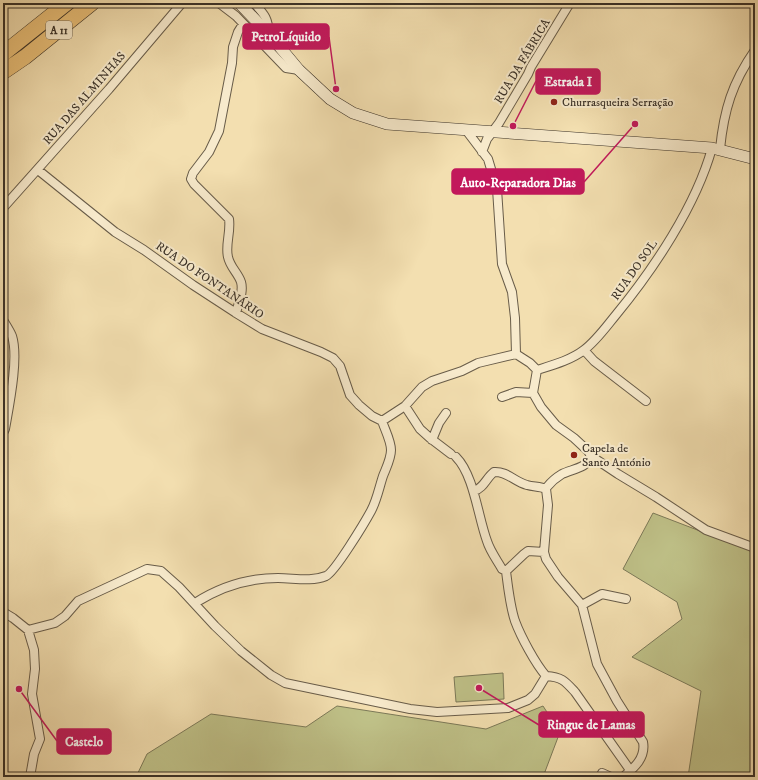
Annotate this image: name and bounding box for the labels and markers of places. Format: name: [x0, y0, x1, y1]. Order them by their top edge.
callout: PetroLíquido: [243, 24, 329, 49]
callout: Estrada I: [536, 69, 600, 94]
place label: Churrasqueira Serração: [562, 95, 674, 110]
marker: Churrasqueira Serração: [549, 97, 559, 107]
callout: Auto-Reparadora Dias: [452, 169, 584, 194]
place label: Capela de Santo António: [582, 441, 651, 470]
marker: Capela de Santo António: [569, 450, 579, 460]
callout: Ringue de Lamas: [539, 712, 644, 737]
callout: Castelo: [57, 729, 111, 754]

